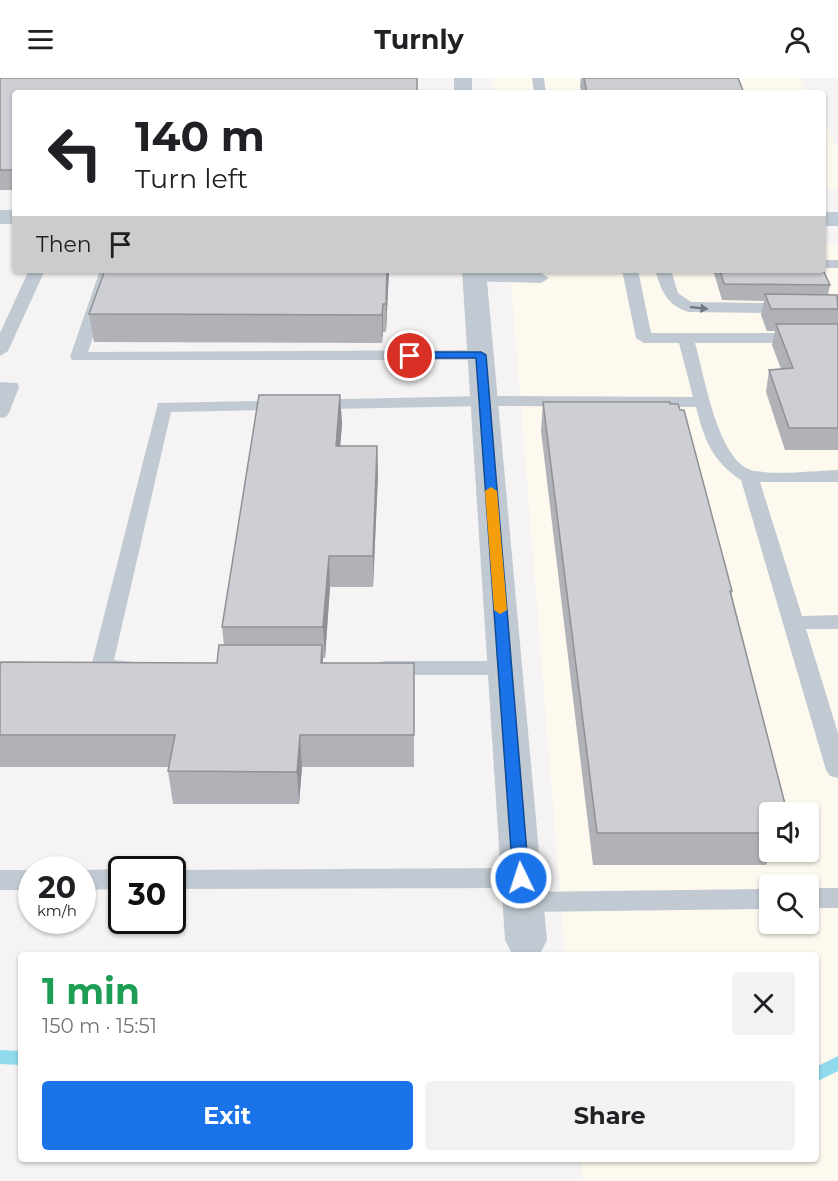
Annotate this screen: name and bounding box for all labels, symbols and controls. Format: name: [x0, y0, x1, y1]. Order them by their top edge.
icon: menu: [24, 23, 57, 56]
text: Turnly: [374, 23, 464, 56]
icon: person: [781, 23, 814, 56]
text: 140 m: [135, 110, 265, 162]
icon: left: [36, 114, 114, 192]
text: Turn left: [135, 162, 248, 195]
icon: arrive: [104, 228, 137, 261]
text: Then: [36, 231, 92, 258]
one-way arrow: [689, 303, 708, 313]
pin: [384, 330, 435, 381]
icon: arrive: [393, 339, 426, 372]
map controls: [759, 802, 819, 934]
button: sound: [759, 802, 819, 862]
position arrow: [489, 846, 553, 910]
speed limit sign: 30: [108, 856, 186, 934]
text: 20: [38, 869, 76, 906]
button: search: [759, 874, 819, 934]
text: km/h: [37, 901, 77, 920]
text: 1 min: [42, 969, 140, 1013]
button: close: [732, 972, 795, 1035]
text: 150 m · 15:51: [42, 1014, 157, 1038]
button: Exit: [42, 1081, 413, 1150]
button: Share: [425, 1081, 795, 1150]

